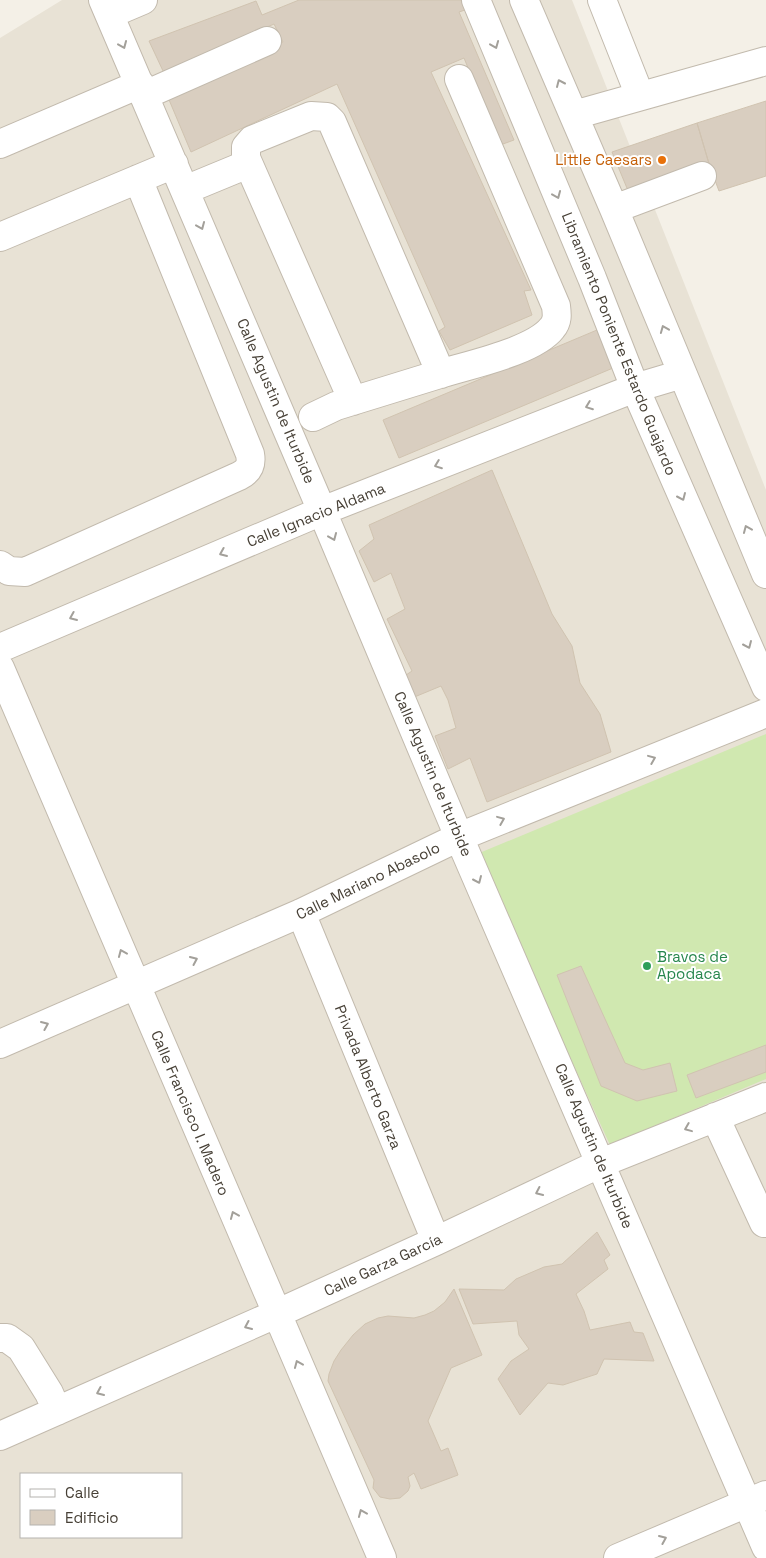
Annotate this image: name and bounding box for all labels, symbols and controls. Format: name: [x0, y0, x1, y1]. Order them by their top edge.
one-way arrow: [117, 40, 127, 48]
one-way arrow: [489, 40, 499, 49]
one-way arrow: [556, 79, 567, 88]
place label: Little Caesars: [555, 150, 652, 169]
marker: Little Caesars: [656, 154, 668, 166]
one-way arrow: [551, 190, 562, 199]
street label: Libramiento Poniente Estardo Guajardo: [558, 209, 681, 478]
one-way arrow: [194, 221, 205, 230]
street label: Calle Agustin de Iturbide: [233, 315, 320, 486]
one-way arrow: [659, 325, 670, 334]
one-way arrow: [585, 400, 594, 410]
one-way arrow: [434, 459, 443, 469]
street label: Calle Ignacio Aldama: [244, 478, 388, 551]
one-way arrow: [676, 492, 687, 501]
one-way arrow: [743, 526, 753, 534]
one-way arrow: [328, 532, 338, 540]
one-way arrow: [219, 547, 228, 558]
one-way arrow: [69, 610, 78, 621]
one-way arrow: [741, 640, 752, 649]
street label: Calle Agustin de Iturbide: [390, 688, 477, 859]
one-way arrow: [647, 755, 655, 765]
one-way arrow: [496, 816, 505, 826]
street label: Calle Mariano Abasolo: [293, 837, 443, 924]
one-way arrow: [471, 875, 482, 884]
place label: Bravos de Apodaca: [657, 947, 728, 983]
one-way arrow: [117, 949, 128, 958]
one-way arrow: [189, 956, 198, 967]
marker: Bravos de Apodaca: [641, 960, 653, 972]
street label: Privada Alberto Garza: [331, 1002, 406, 1152]
one-way arrow: [40, 1020, 49, 1031]
street label: Calle Francisco I. Madero: [147, 1027, 234, 1198]
street label: Calle Agustin de Iturbide: [551, 1060, 638, 1231]
one-way arrow: [684, 1122, 693, 1132]
one-way arrow: [535, 1186, 544, 1196]
one-way arrow: [229, 1211, 240, 1220]
street label: Calle Garza García: [321, 1229, 445, 1300]
one-way arrow: [244, 1320, 253, 1331]
one-way arrow: [293, 1360, 304, 1369]
one-way arrow: [96, 1385, 105, 1396]
legend: [20, 1473, 182, 1538]
text: Calle: [65, 1483, 100, 1502]
text: Edificio: [65, 1508, 119, 1527]
one-way arrow: [358, 1509, 369, 1518]
one-way arrow: [658, 1534, 667, 1545]

